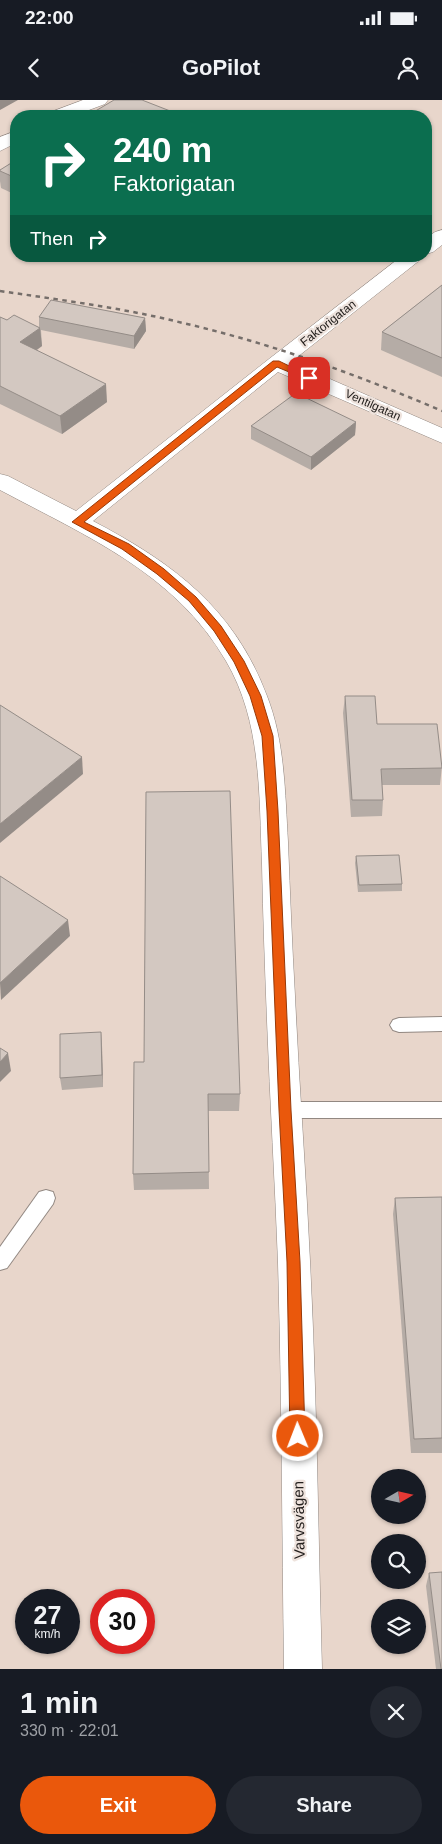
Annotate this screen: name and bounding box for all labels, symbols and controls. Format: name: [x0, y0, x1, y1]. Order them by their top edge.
text: 22:00: [25, 7, 74, 28]
icon: back: [20, 54, 48, 82]
icon: person: [394, 54, 422, 82]
text: GoPilot: [182, 55, 260, 80]
icon: right: [30, 130, 95, 195]
text: 240 m: [113, 130, 212, 169]
text: Faktorigatan: [113, 171, 235, 196]
icon: right: [83, 225, 111, 253]
text: Then: [30, 228, 73, 249]
street label: Faktorigatan: [297, 297, 359, 349]
pin: [288, 357, 330, 399]
icon: arrive: [295, 364, 323, 392]
street label: Ventilgatan: [343, 387, 403, 423]
position arrow: [271, 1409, 323, 1461]
north arrow: [371, 1469, 426, 1524]
map controls: [371, 1469, 426, 1654]
street label: Varvsvägen: [289, 1481, 308, 1559]
button: search: [371, 1534, 426, 1589]
speed limit sign: 30: [90, 1589, 155, 1654]
button: layers: [371, 1599, 426, 1654]
text: 27: [34, 1601, 61, 1629]
text: km/h: [34, 1627, 61, 1641]
text: 1 min: [20, 1686, 98, 1719]
button: close: [370, 1686, 422, 1738]
text: 330 m · 22:01: [20, 1722, 119, 1739]
button: Exit: [20, 1776, 216, 1834]
button: Share: [226, 1776, 422, 1834]

